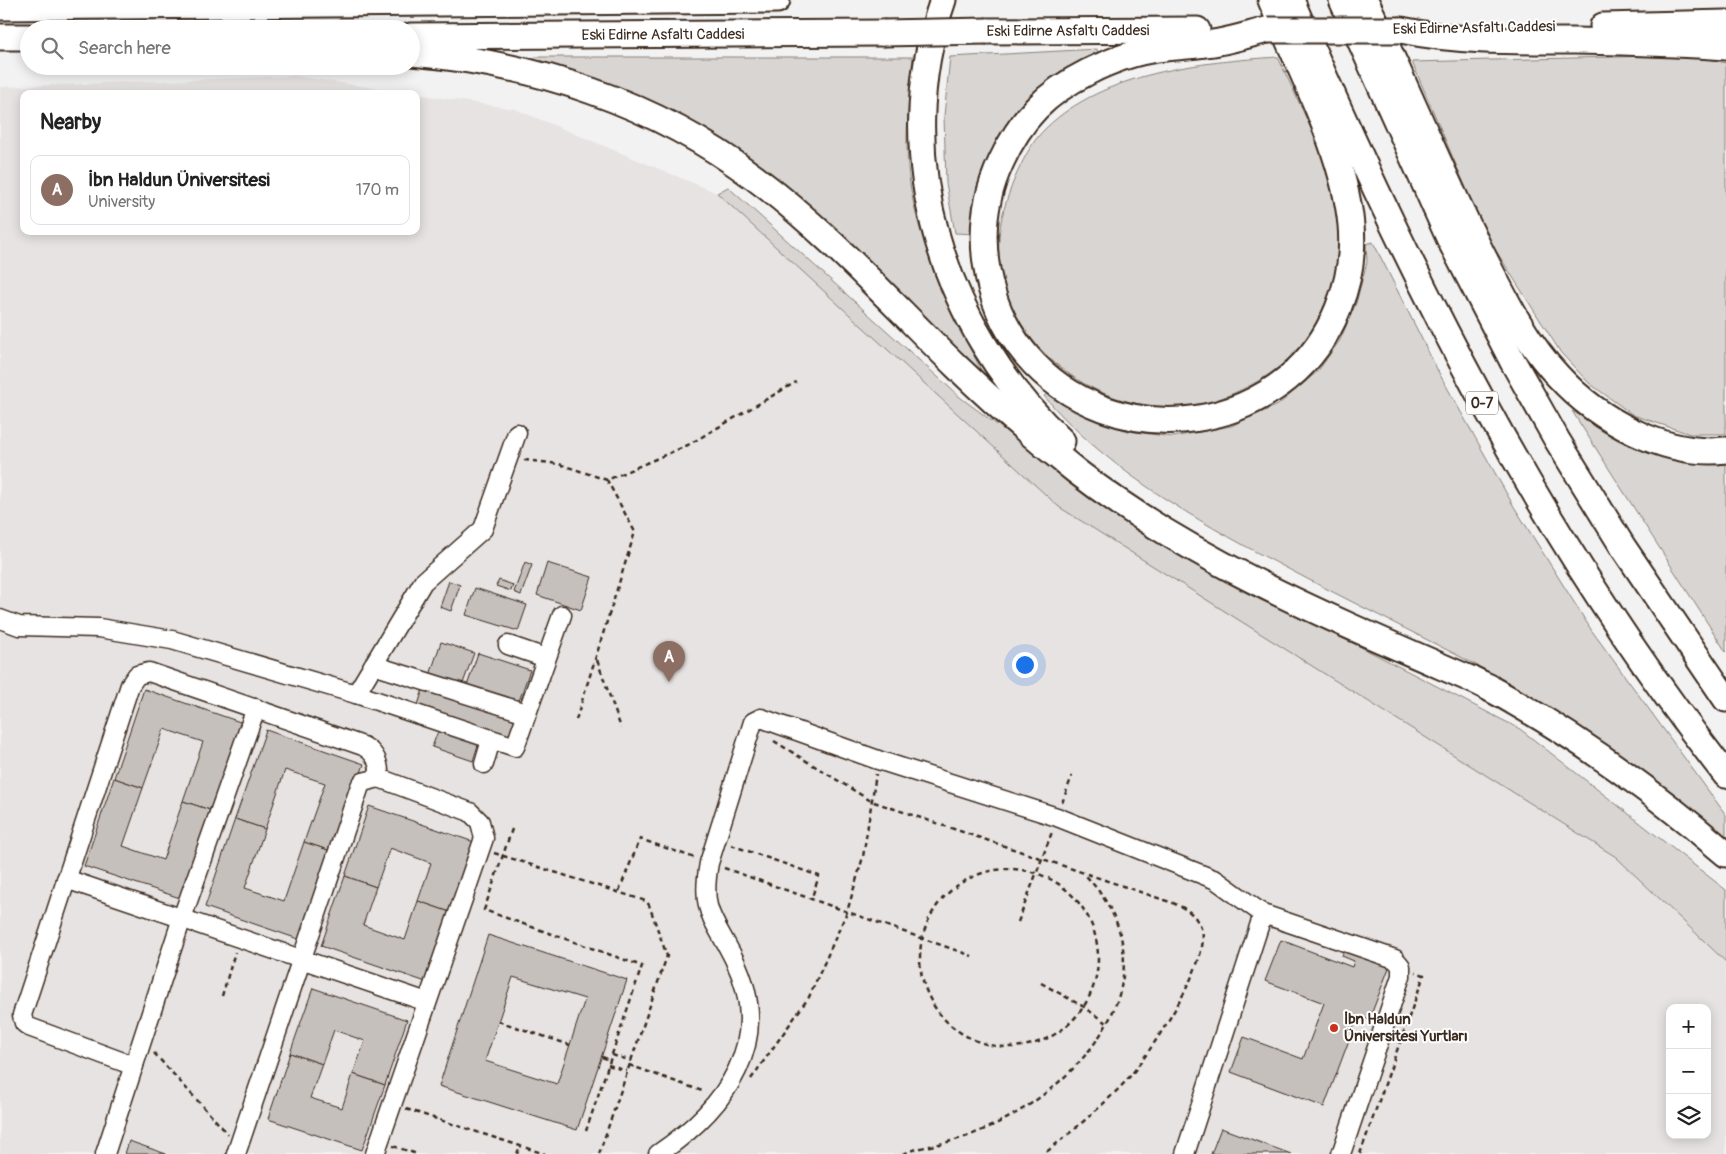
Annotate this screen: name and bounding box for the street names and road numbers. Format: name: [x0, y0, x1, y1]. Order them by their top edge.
street label: Eski Edirne Asfaltı Caddesi: [1393, 17, 1556, 39]
street label: Eski Edirne Asfaltı Caddesi: [986, 21, 1150, 41]
street label: Eski Edirne Asfaltı Caddesi: [581, 24, 745, 44]
road number: O-7: [1466, 392, 1498, 414]

